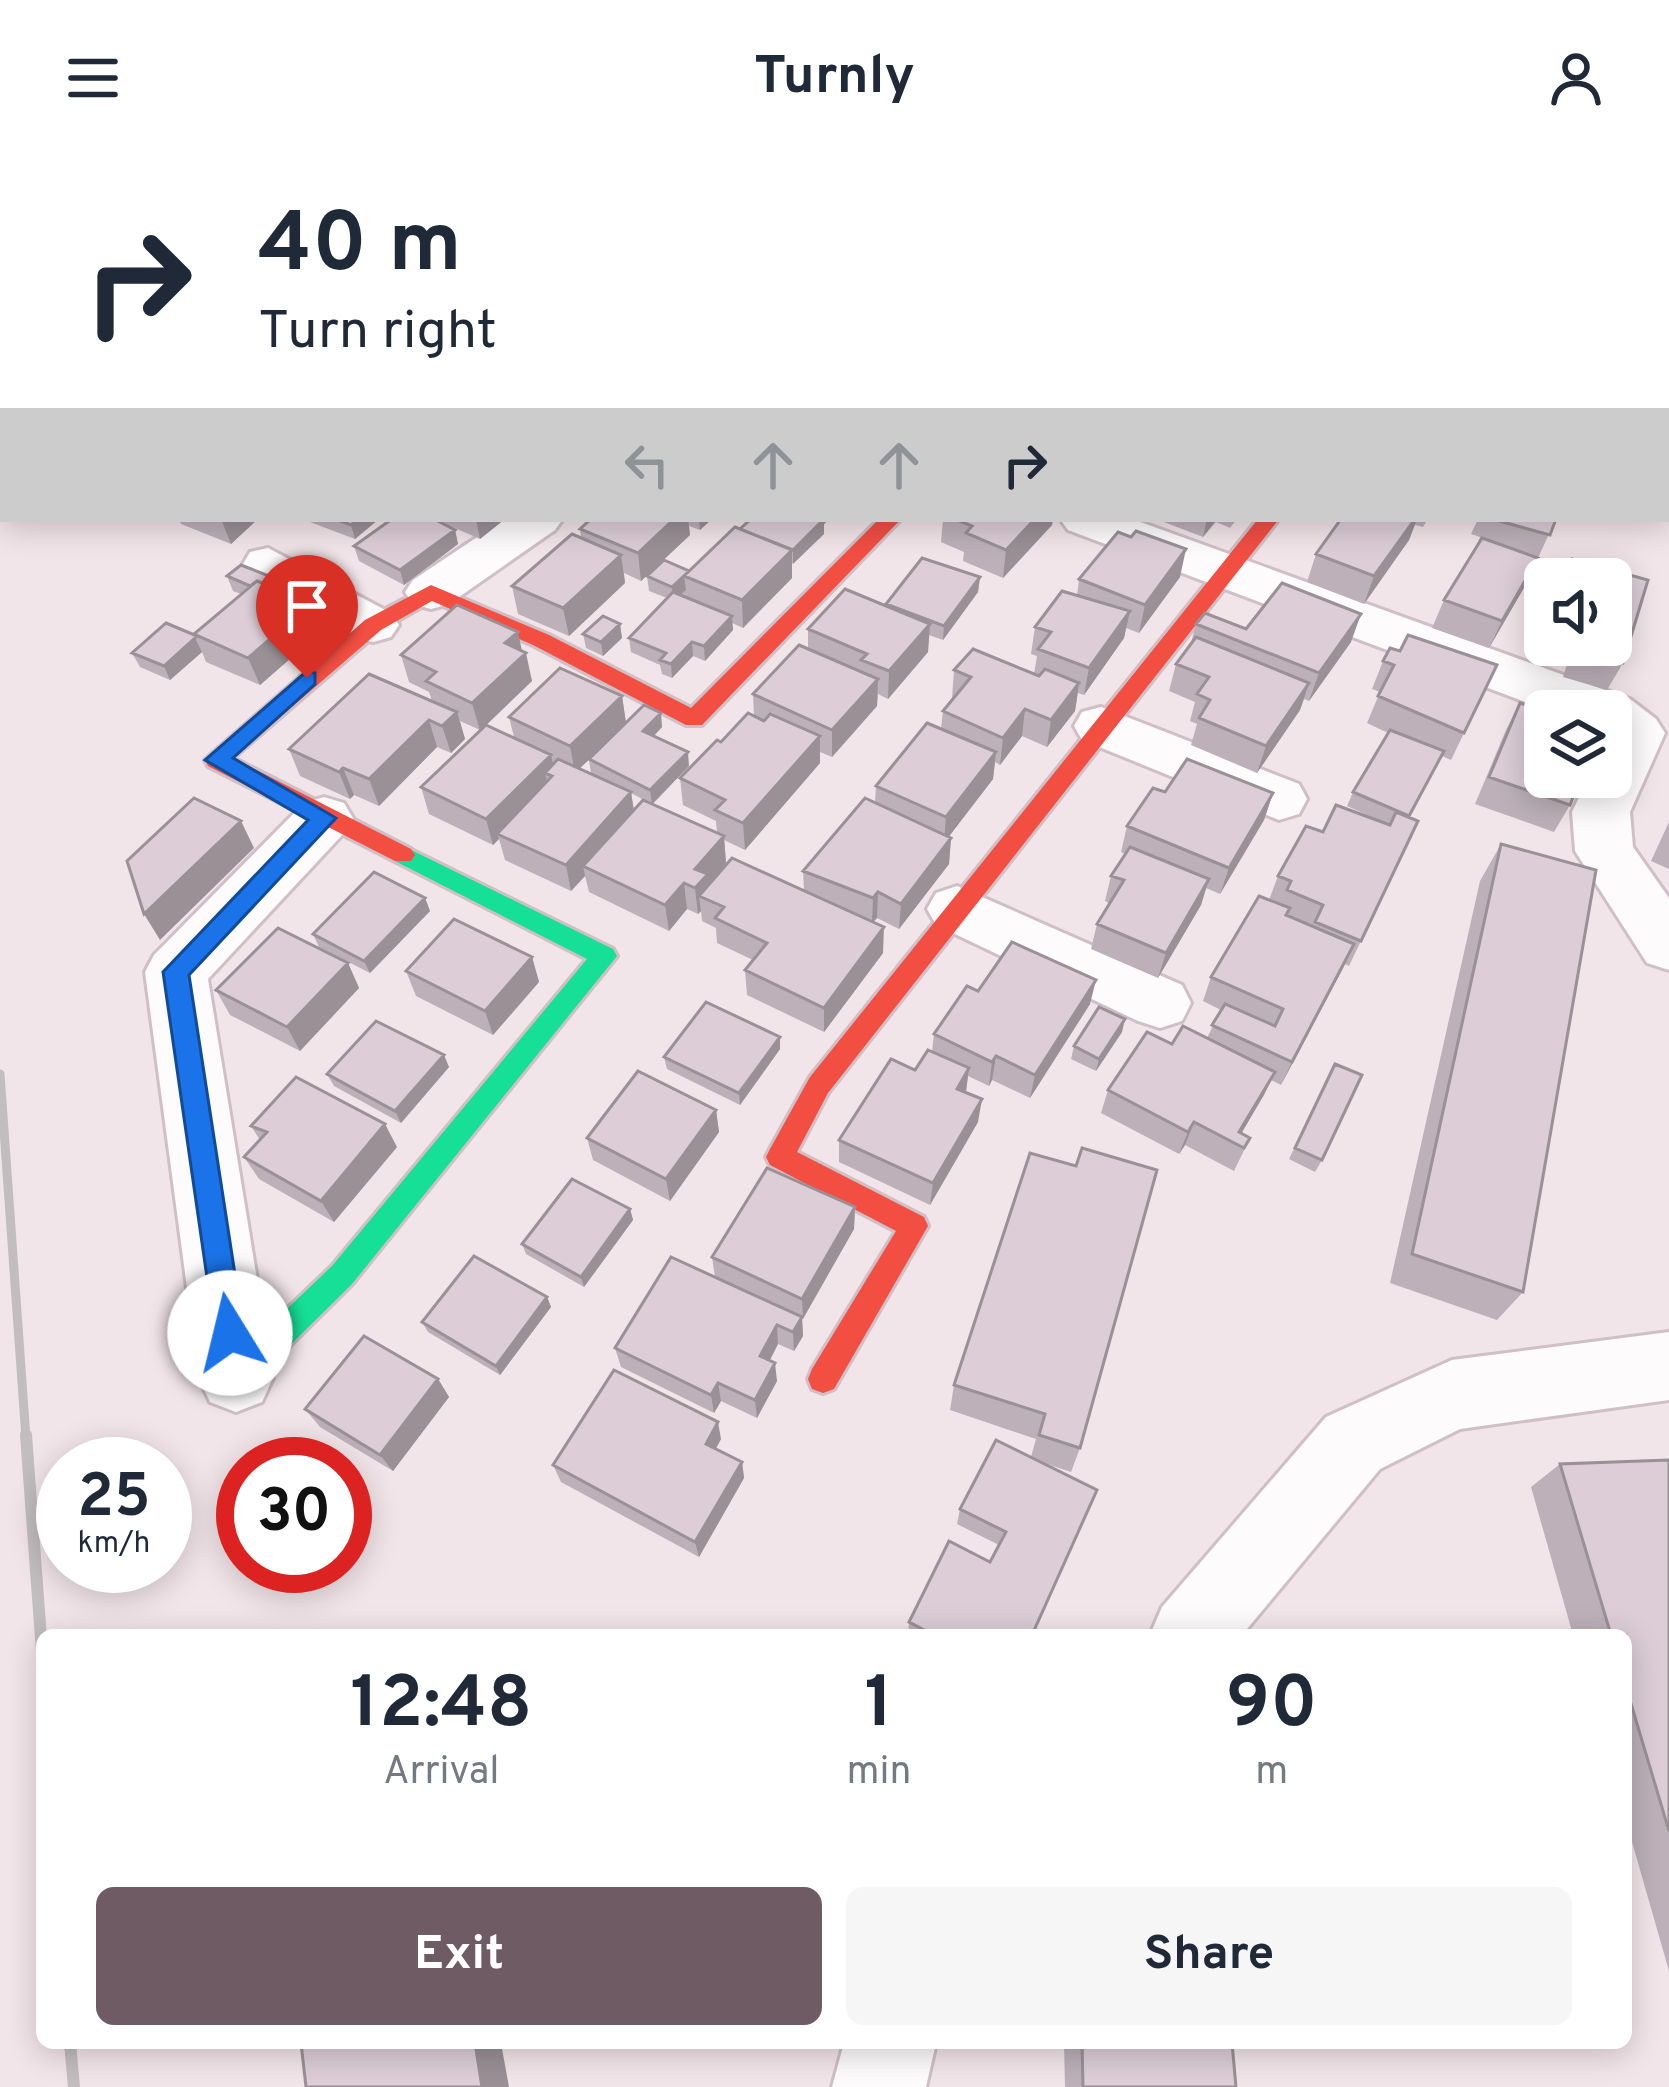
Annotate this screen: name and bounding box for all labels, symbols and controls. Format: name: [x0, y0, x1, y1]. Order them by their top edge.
text: Turnly: [754, 44, 915, 113]
icon: menu: [60, 45, 126, 111]
icon: person: [1543, 45, 1609, 111]
text: 40 m: [258, 195, 462, 301]
icon: right: [60, 204, 216, 360]
text: Turn right: [258, 299, 497, 368]
icon: left: [614, 432, 680, 498]
icon: ahead: [740, 432, 806, 498]
icon: ahead: [866, 432, 932, 498]
icon: right: [992, 432, 1058, 498]
pin: [256, 555, 358, 678]
map controls: [1524, 558, 1632, 798]
button: sound: [1524, 558, 1632, 666]
icon: arrive: [274, 573, 340, 639]
button: layers: [1524, 690, 1632, 798]
position arrow: [167, 1270, 293, 1396]
speed limit sign: 30: [216, 1437, 372, 1593]
text: 25: [77, 1462, 151, 1538]
text: km/h: [78, 1526, 150, 1563]
text: 12:48: [350, 1661, 532, 1753]
text: 1: [865, 1661, 893, 1753]
text: 90: [1226, 1661, 1318, 1753]
text: Arrival: [383, 1749, 499, 1798]
text: min: [847, 1749, 911, 1798]
text: m: [1255, 1749, 1288, 1798]
button: Exit: [96, 1887, 822, 2025]
button: Share: [846, 1887, 1572, 2025]

